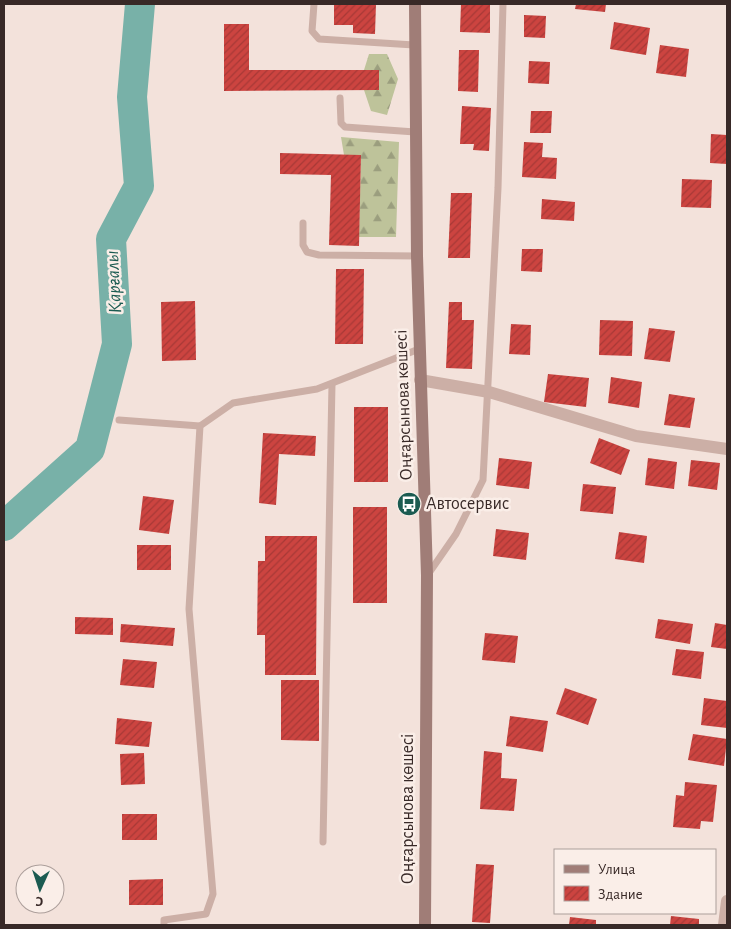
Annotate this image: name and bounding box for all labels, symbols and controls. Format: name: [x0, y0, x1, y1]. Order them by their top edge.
water label: Қарғалы: [103, 250, 125, 314]
street label: Оңғарсынова көшесі: [392, 329, 416, 481]
bus stop icon: Автосервис: [396, 491, 422, 517]
place label: Автосервис: [426, 495, 509, 513]
street label: Оңғарсынова көшесі: [399, 734, 417, 884]
legend: [554, 849, 716, 914]
text: Улица: [598, 862, 635, 877]
north arrow: [15, 864, 65, 914]
text: Здание: [598, 887, 643, 902]
text: С: [35, 894, 44, 908]

